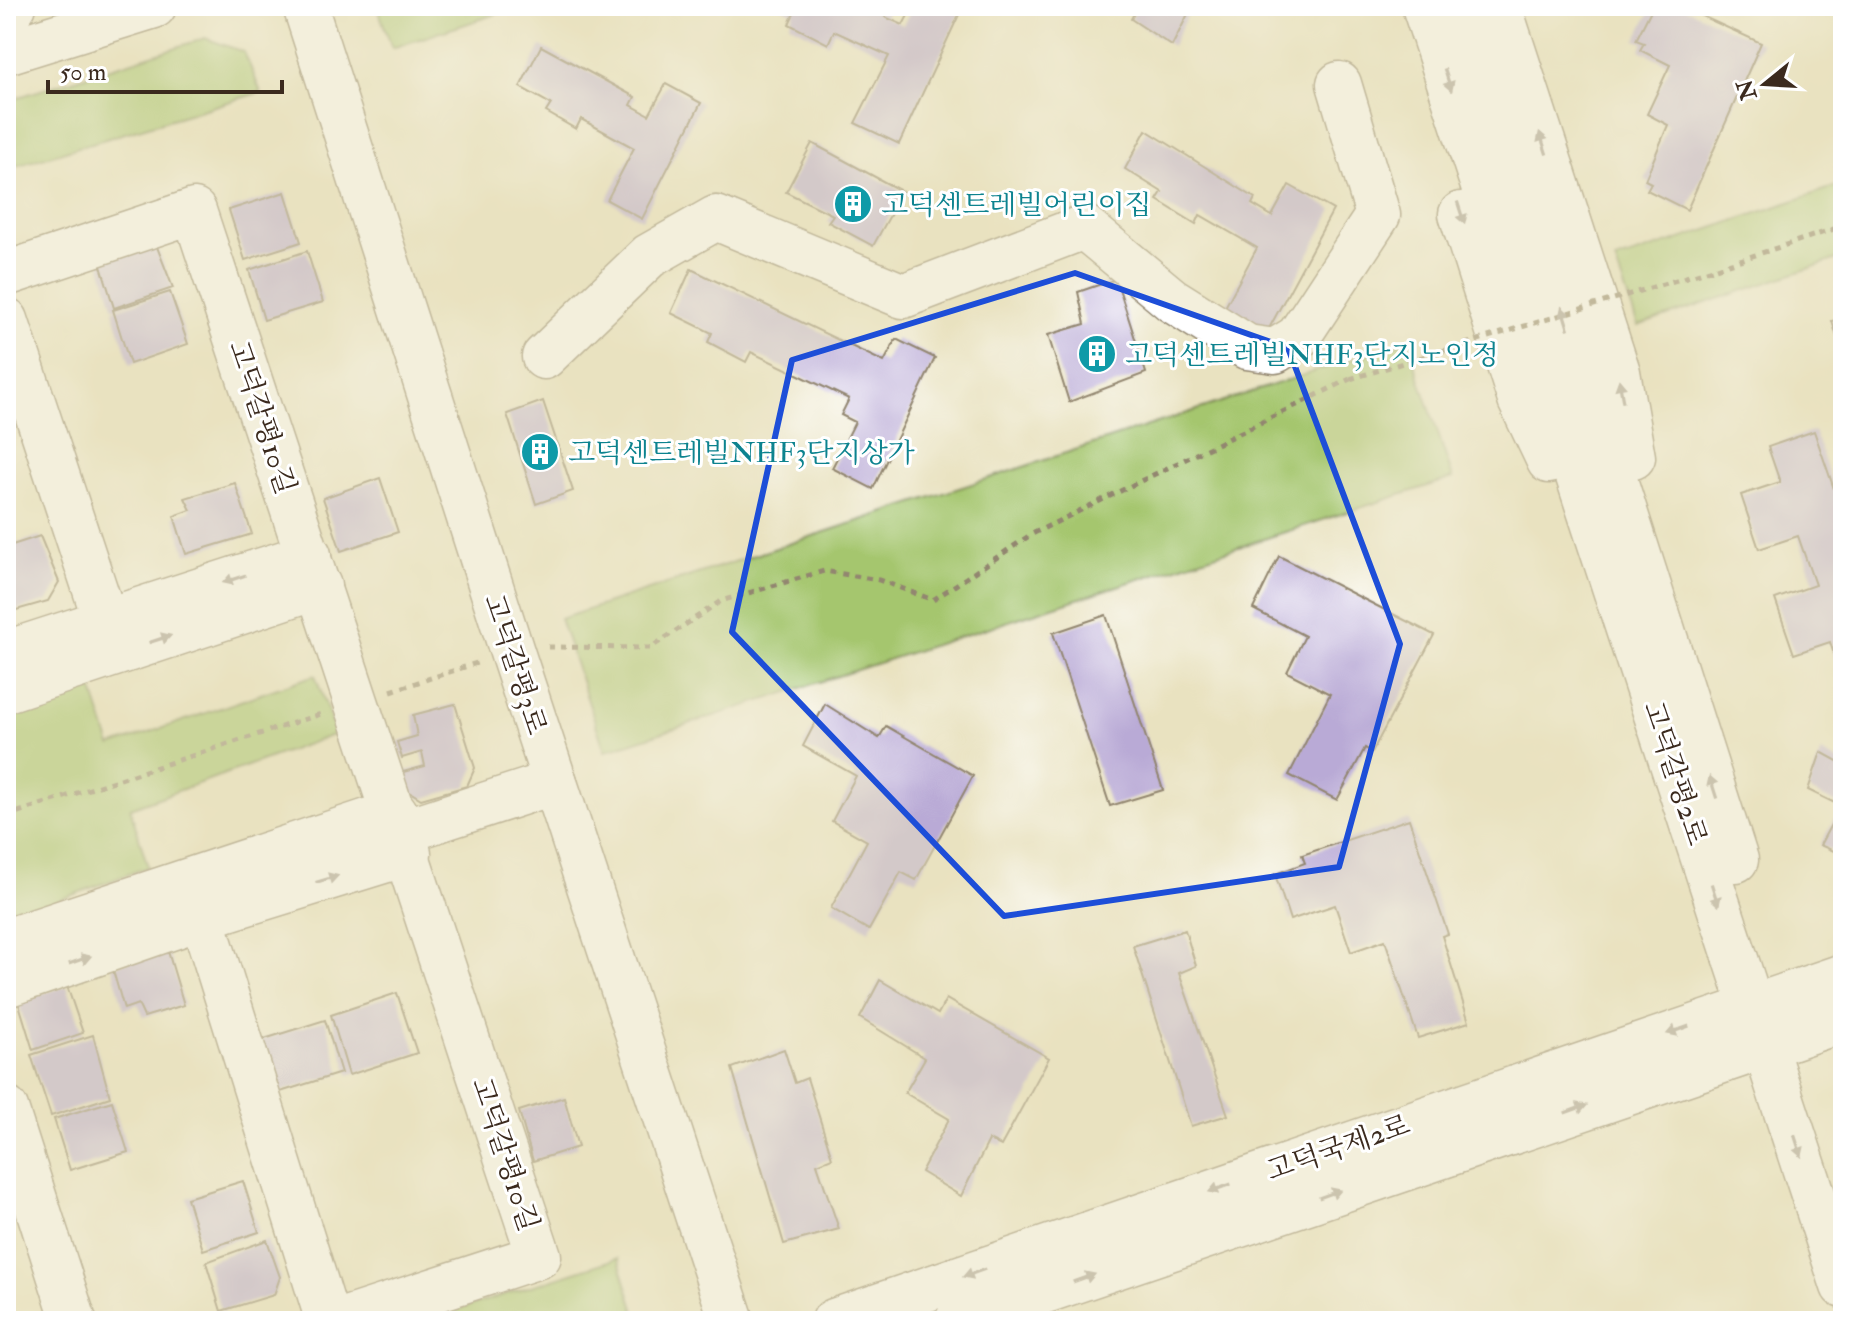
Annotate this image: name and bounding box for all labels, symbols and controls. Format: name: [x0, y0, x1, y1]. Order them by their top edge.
scale bar: [48, 44, 282, 94]
north arrow: [1725, 44, 1805, 124]
text: 50 m: [60, 57, 107, 88]
one-way arrow: [1443, 68, 1455, 92]
text: N: [1730, 76, 1764, 105]
one-way arrow: [1537, 130, 1549, 154]
building icon: 고덕센트레빌어린이집: [832, 183, 874, 225]
place label: 고덕센트레빌어린이집: [881, 188, 1151, 223]
one-way arrow: [1455, 202, 1468, 226]
one-way arrow: [1558, 305, 1571, 329]
building icon: 고덕센트레빌NHF3단지노인정: [1076, 333, 1118, 375]
street label: 고덕갈평10길: [220, 336, 303, 499]
place label: 고덕센트레빌NHF3단지노인정: [1125, 338, 1499, 373]
one-way arrow: [1614, 378, 1627, 403]
building icon: 고덕센트레빌NHF3단지상가: [519, 431, 561, 473]
place label: 고덕센트레빌NHF3단지상가: [568, 436, 915, 471]
one-way arrow: [222, 573, 246, 586]
street label: 고덕갈평3로: [475, 590, 554, 739]
one-way arrow: [148, 632, 172, 644]
street label: 고덕갈평2로: [1635, 697, 1714, 850]
one-way arrow: [1706, 775, 1718, 799]
one-way arrow: [315, 872, 339, 884]
one-way arrow: [1710, 884, 1722, 908]
one-way arrow: [68, 953, 92, 965]
one-way arrow: [1665, 1025, 1689, 1037]
street label: 고덕갈평10길: [463, 1073, 546, 1236]
one-way arrow: [1564, 1103, 1588, 1115]
street label: 고덕국제2로: [1262, 1108, 1415, 1189]
one-way arrow: [1792, 1134, 1804, 1158]
one-way arrow: [1208, 1182, 1232, 1195]
one-way arrow: [1318, 1187, 1342, 1199]
one-way arrow: [962, 1267, 986, 1279]
one-way arrow: [1072, 1271, 1096, 1283]

